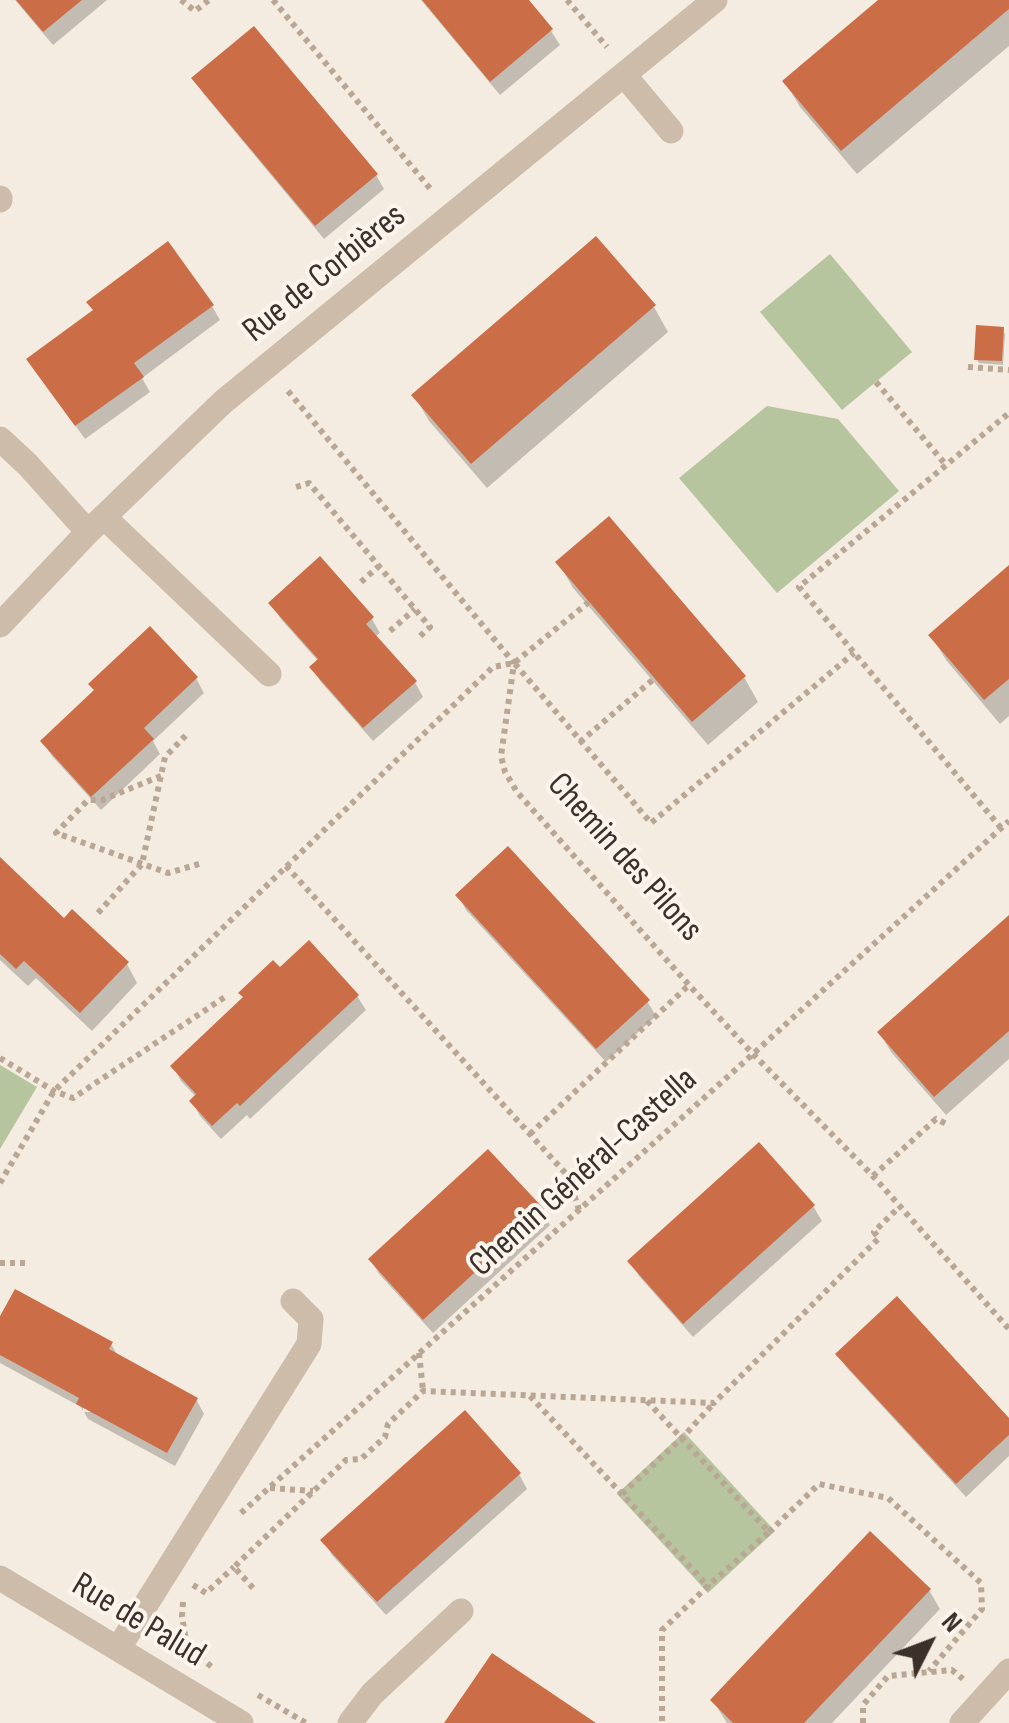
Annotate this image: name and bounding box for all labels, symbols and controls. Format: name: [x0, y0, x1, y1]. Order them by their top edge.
street label: Rue de Corbières: [235, 196, 415, 352]
street label: Chemin des Pilons: [537, 765, 711, 951]
street label: Chemin Général-Castella: [461, 1060, 707, 1286]
street label: Rue de Palud: [64, 1565, 212, 1677]
north arrow: [879, 1593, 979, 1693]
text: N: [934, 1606, 969, 1639]

